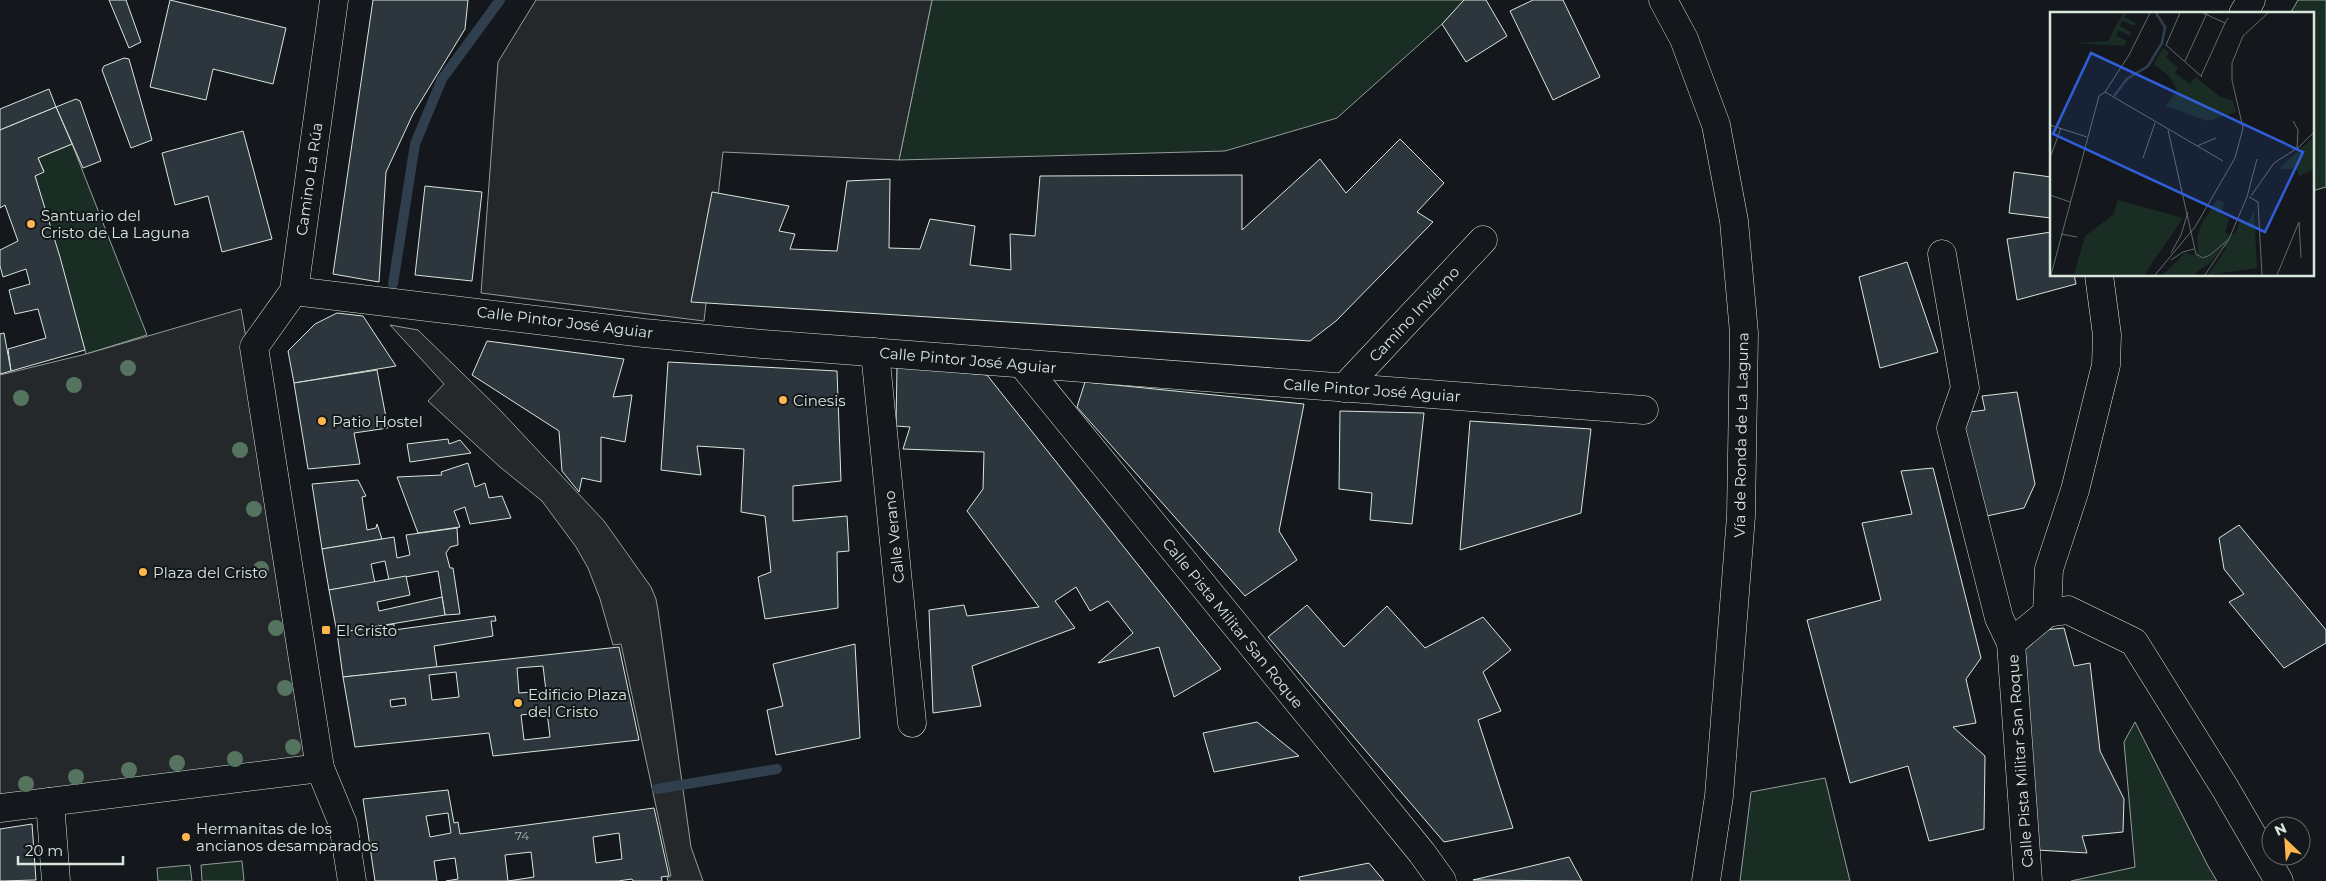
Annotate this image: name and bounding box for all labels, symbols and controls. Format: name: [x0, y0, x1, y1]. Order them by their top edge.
inset map: [2050, 12, 2314, 276]
street label: Camino La Rúa: [292, 121, 326, 237]
place label: Santuario del Cristo de La Laguna: [41, 206, 190, 242]
marker: Santuario del Cristo de La Laguna: [25, 218, 37, 230]
street label: Camino Invierno: [1365, 262, 1463, 366]
street label: Calle Pintor José Aguiar: [476, 302, 654, 342]
street label: Vía de Ronda de La Laguna: [1730, 332, 1752, 538]
street label: Calle Pintor José Aguiar: [879, 343, 1057, 377]
street label: Calle Pintor José Aguiar: [1283, 374, 1461, 406]
place label: Cinesis: [793, 391, 846, 410]
marker: Cinesis: [777, 394, 789, 406]
place label: Patio Hostel: [332, 412, 423, 431]
marker: Patio Hostel: [316, 415, 328, 427]
street label: Calle Verano: [880, 490, 908, 584]
street label: Calle Pista Militar San Roque: [1158, 534, 1308, 712]
place label: Plaza del Cristo: [153, 563, 267, 582]
marker: Plaza del Cristo: [137, 566, 149, 578]
place label: El Cristo: [336, 621, 397, 640]
marker: El Cristo: [320, 624, 332, 636]
street label: Calle Pista Militar San Roque: [2003, 654, 2037, 868]
place label: Edificio Plaza del Cristo: [528, 685, 627, 721]
marker: Edificio Plaza del Cristo: [512, 697, 524, 709]
north arrow: [2261, 816, 2311, 866]
place label: Hermanitas de los ancianos desamparados: [196, 819, 378, 855]
text: N: [2272, 819, 2289, 840]
house number: 74: [515, 828, 529, 843]
marker: Hermanitas de los ancianos desamparados: [180, 831, 192, 843]
scale bar: [18, 834, 122, 866]
text: 20 m: [25, 841, 63, 860]

